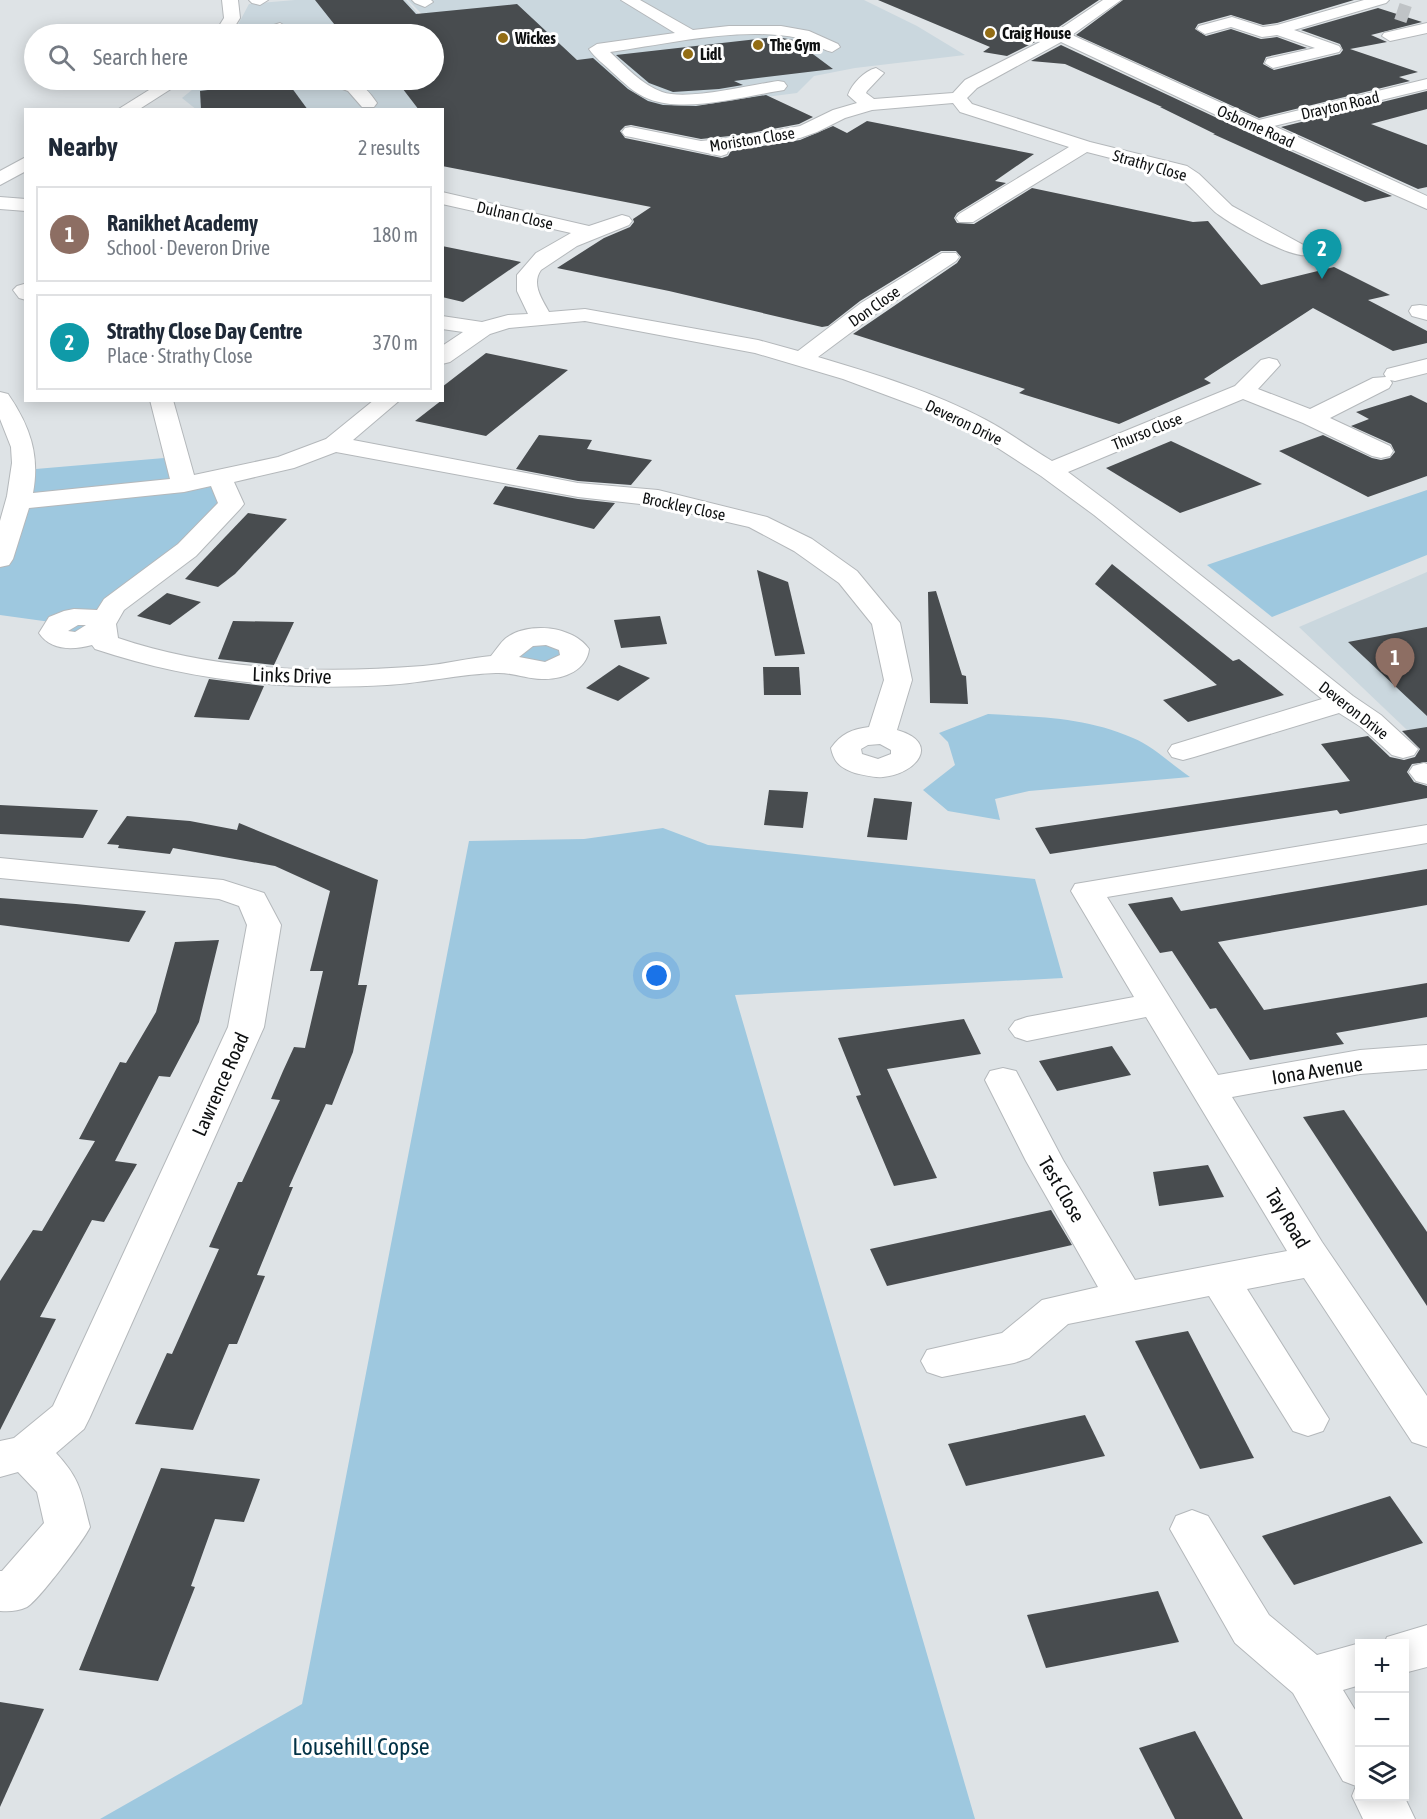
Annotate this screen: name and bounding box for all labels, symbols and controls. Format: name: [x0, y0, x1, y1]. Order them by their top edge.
search box: [24, 24, 444, 90]
place label: Craig House: [1002, 24, 1071, 42]
marker: Craig House: [983, 26, 997, 40]
place label: Wickes: [514, 29, 556, 47]
marker: Wickes: [496, 31, 510, 45]
place label: The Gym: [770, 36, 821, 54]
marker: The Gym: [751, 38, 765, 52]
icon: search: [45, 41, 78, 74]
text: Search here: [93, 44, 188, 70]
place label: Lidl: [700, 45, 722, 63]
marker: Lidl: [681, 47, 695, 61]
street label: Drayton Road: [1299, 87, 1381, 124]
street label: Osborne Road: [1215, 101, 1297, 151]
street label: Moriston Close: [708, 123, 796, 155]
text: Nearby: [48, 132, 118, 162]
text: 2 results: [358, 136, 420, 159]
street label: Strathy Close: [1111, 146, 1189, 185]
street label: Dulnan Close: [475, 197, 555, 233]
text: Ranikhet Academy: [107, 210, 258, 236]
text: 1: [65, 223, 74, 246]
text: 180 m: [373, 223, 418, 246]
pin: 2: [1302, 230, 1342, 279]
text: School · Deveron Drive: [107, 236, 270, 259]
street label: Don Close: [845, 282, 903, 330]
text: Strathy Close Day Centre: [107, 318, 303, 344]
text: 2: [65, 331, 74, 354]
text: 370 m: [373, 331, 418, 354]
text: Place · Strathy Close: [107, 344, 253, 367]
street label: Deveron Drive: [923, 396, 1005, 448]
street label: Thurso Close: [1109, 409, 1185, 453]
street label: Brockley Close: [641, 488, 727, 525]
pin: 1: [1376, 638, 1414, 688]
street label: Links Drive: [252, 662, 332, 688]
street label: Deveron Drive: [1316, 677, 1392, 743]
your location: [642, 961, 671, 990]
street label: Lawrence Road: [187, 1029, 253, 1139]
street label: Iona Avenue: [1270, 1051, 1364, 1089]
street label: Test Close: [1034, 1152, 1090, 1226]
street label: Tay Road: [1261, 1184, 1315, 1252]
map controls: [1355, 1639, 1409, 1801]
button: +: [1355, 1639, 1409, 1693]
button: −: [1355, 1693, 1409, 1747]
park label: Lousehill Copse: [292, 1733, 430, 1760]
button: layers: [1355, 1747, 1409, 1801]

